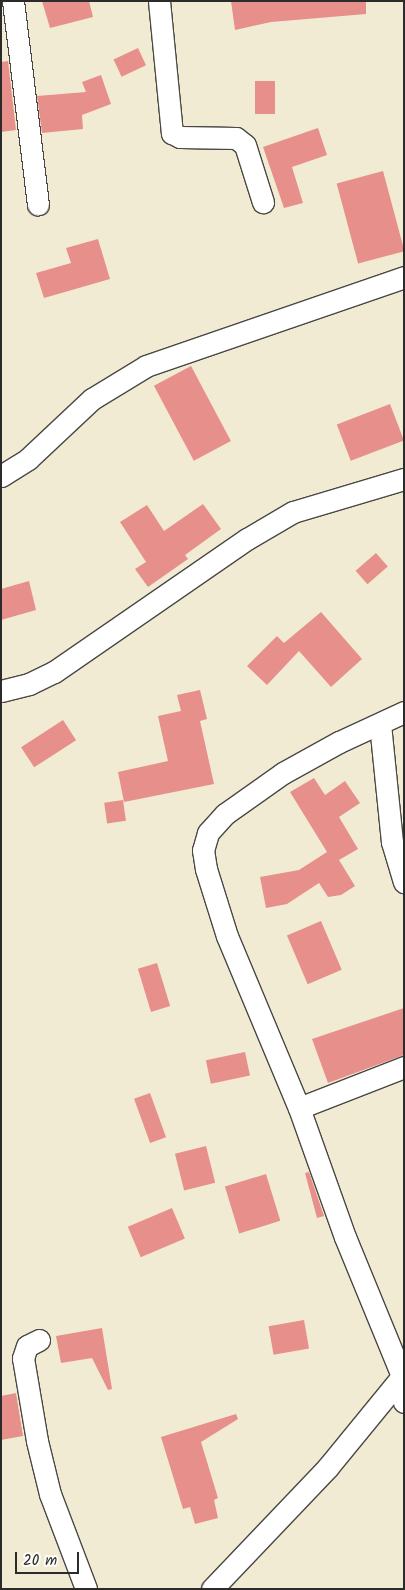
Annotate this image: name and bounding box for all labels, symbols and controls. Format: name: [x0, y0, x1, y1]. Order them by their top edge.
scale bar: [18, 1542, 81, 1574]
text: 20 m: [23, 1549, 57, 1573]

